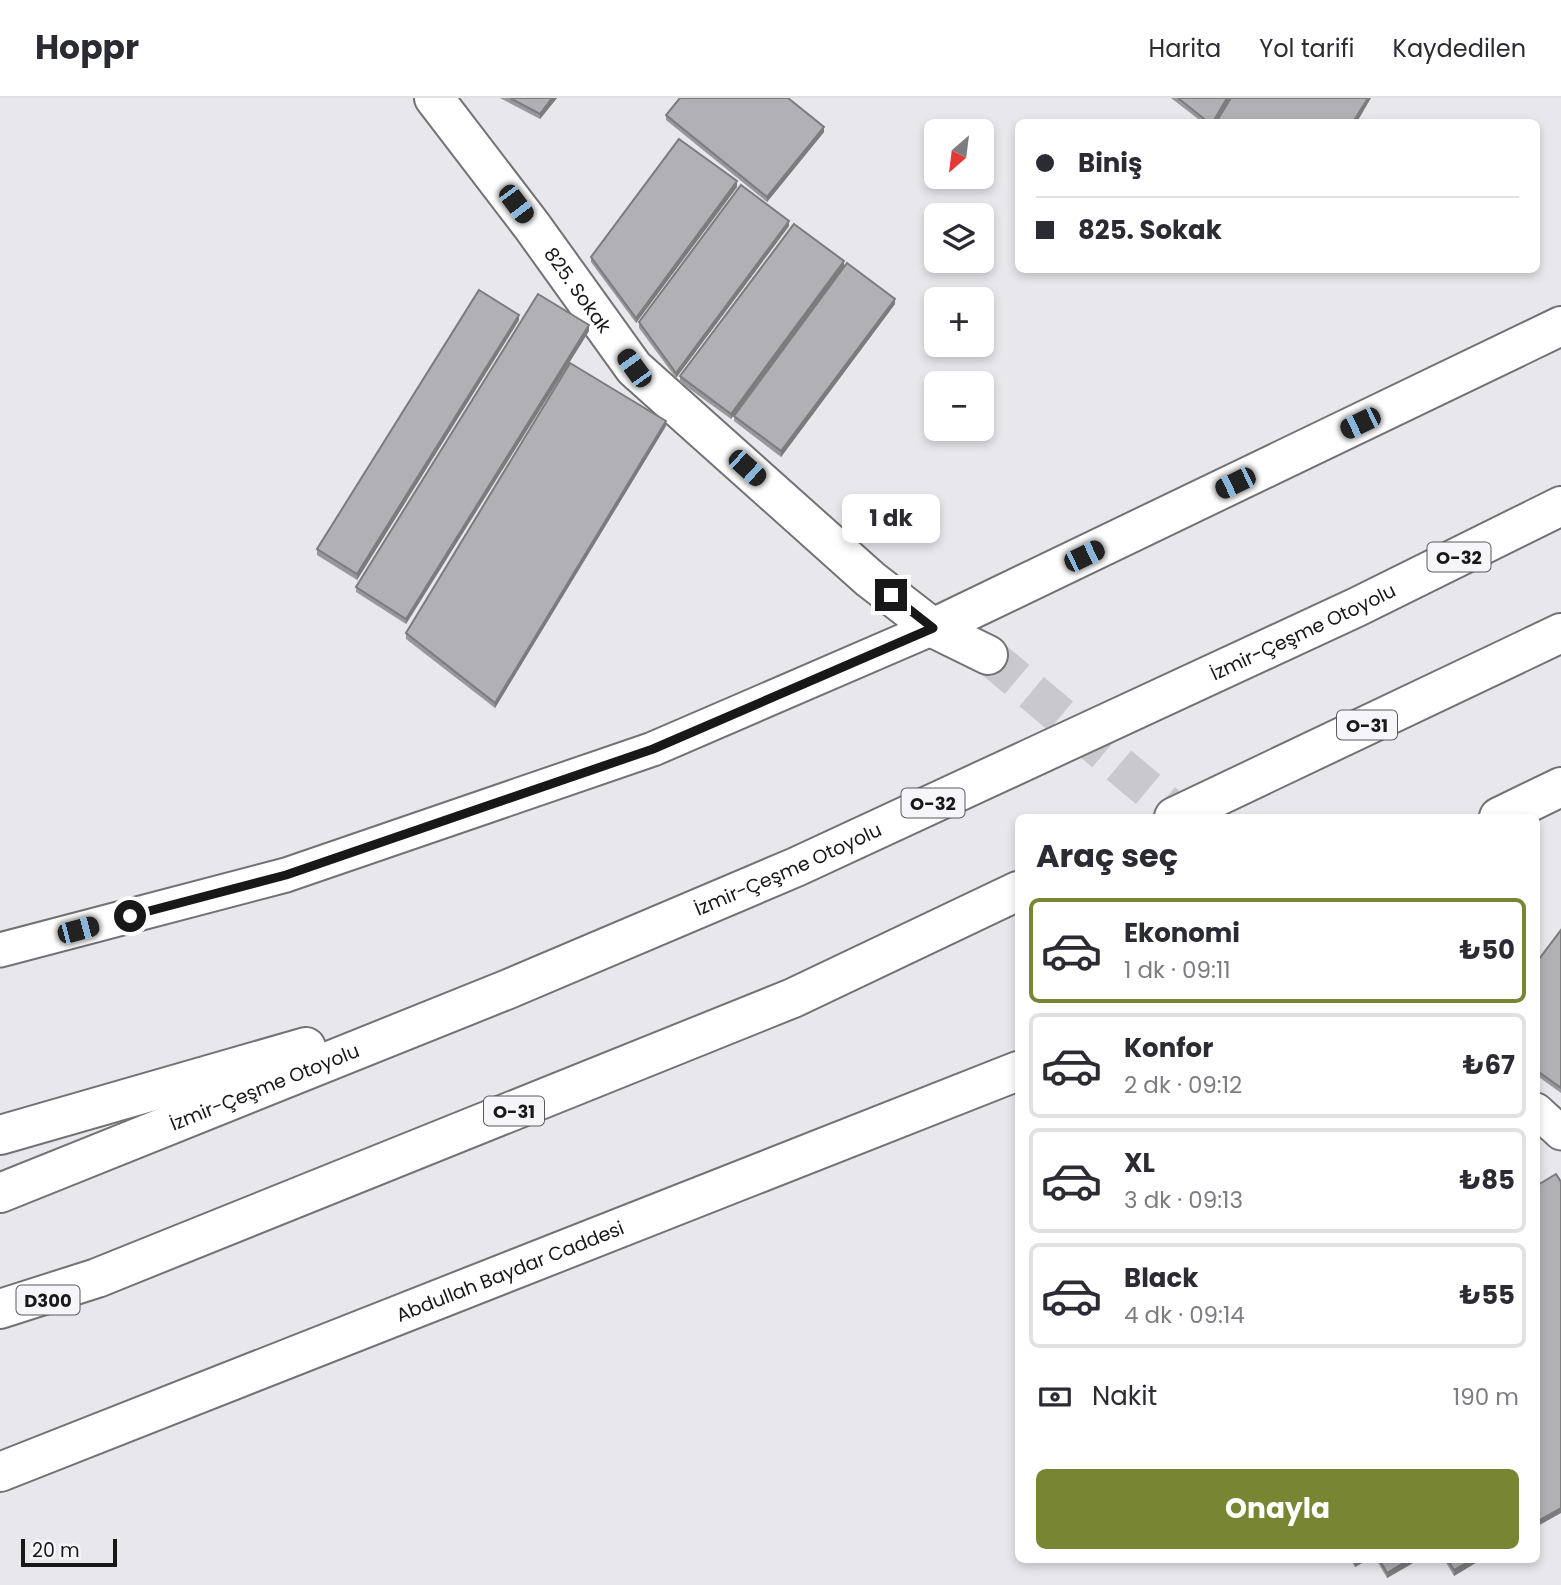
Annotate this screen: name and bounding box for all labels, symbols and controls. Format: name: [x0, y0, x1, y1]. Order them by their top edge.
text: Hoppr: [35, 24, 139, 71]
text: Harita: [1149, 32, 1221, 65]
text: Yol tarifi: [1259, 32, 1355, 65]
text: Kaydedilen: [1393, 32, 1526, 65]
north arrow: [924, 119, 994, 189]
map controls: [924, 119, 994, 441]
text: Biniş: [1078, 145, 1143, 181]
car: [495, 181, 538, 227]
button: layers: [924, 203, 994, 273]
text: 825. Sokak: [1078, 212, 1222, 248]
street label: 825. Sokak: [538, 242, 618, 339]
button: +: [924, 287, 994, 357]
car: [614, 345, 655, 391]
button: −: [924, 371, 994, 441]
car: [1337, 404, 1384, 442]
car: [725, 446, 770, 490]
car: [1212, 464, 1259, 502]
callout: 1 dk: [842, 494, 940, 542]
text: 1 dk: [869, 502, 913, 534]
car: [1061, 537, 1108, 575]
road number: O-32: [1428, 542, 1490, 572]
street label: İzmir-Çeşme Otoyolu: [1206, 577, 1400, 687]
route end: [875, 579, 907, 611]
road number: O-31: [1337, 710, 1397, 740]
road number: O-32: [902, 788, 964, 818]
street label: İzmir-Çeşme Otoyolu: [690, 816, 886, 922]
text: Araç seç: [1036, 833, 1178, 878]
route start: [114, 900, 146, 932]
car: [55, 914, 102, 946]
text: Ekonomi: [1124, 915, 1240, 951]
icon: car: [1040, 919, 1103, 982]
text: ₺50: [1459, 932, 1515, 968]
text: 1 dk · 09:11: [1124, 954, 1231, 986]
text: Konfor: [1124, 1030, 1213, 1066]
icon: car: [1040, 1034, 1103, 1097]
street label: İzmir-Çeşme Otoyolu: [166, 1037, 363, 1137]
text: ₺67: [1463, 1047, 1515, 1083]
text: 2 dk · 09:12: [1124, 1069, 1242, 1101]
road number: O-31: [484, 1096, 544, 1126]
text: XL: [1124, 1145, 1155, 1181]
icon: car: [1040, 1149, 1103, 1212]
text: ₺85: [1460, 1162, 1515, 1198]
text: 3 dk · 09:13: [1124, 1184, 1243, 1216]
street label: Abdullah Baydar Caddesi: [392, 1214, 628, 1328]
text: Black: [1124, 1260, 1198, 1296]
icon: car: [1040, 1264, 1103, 1327]
text: ₺55: [1460, 1277, 1515, 1313]
road number: D300: [16, 1286, 80, 1315]
text: 4 dk · 09:14: [1124, 1299, 1245, 1331]
icon: cash: [1036, 1378, 1074, 1416]
text: Nakit: [1092, 1378, 1157, 1414]
text: 190 m: [1453, 1381, 1519, 1413]
button: Onayla: [1036, 1469, 1519, 1549]
scale bar: [21, 1536, 117, 1568]
text: 20 m: [32, 1537, 80, 1564]

